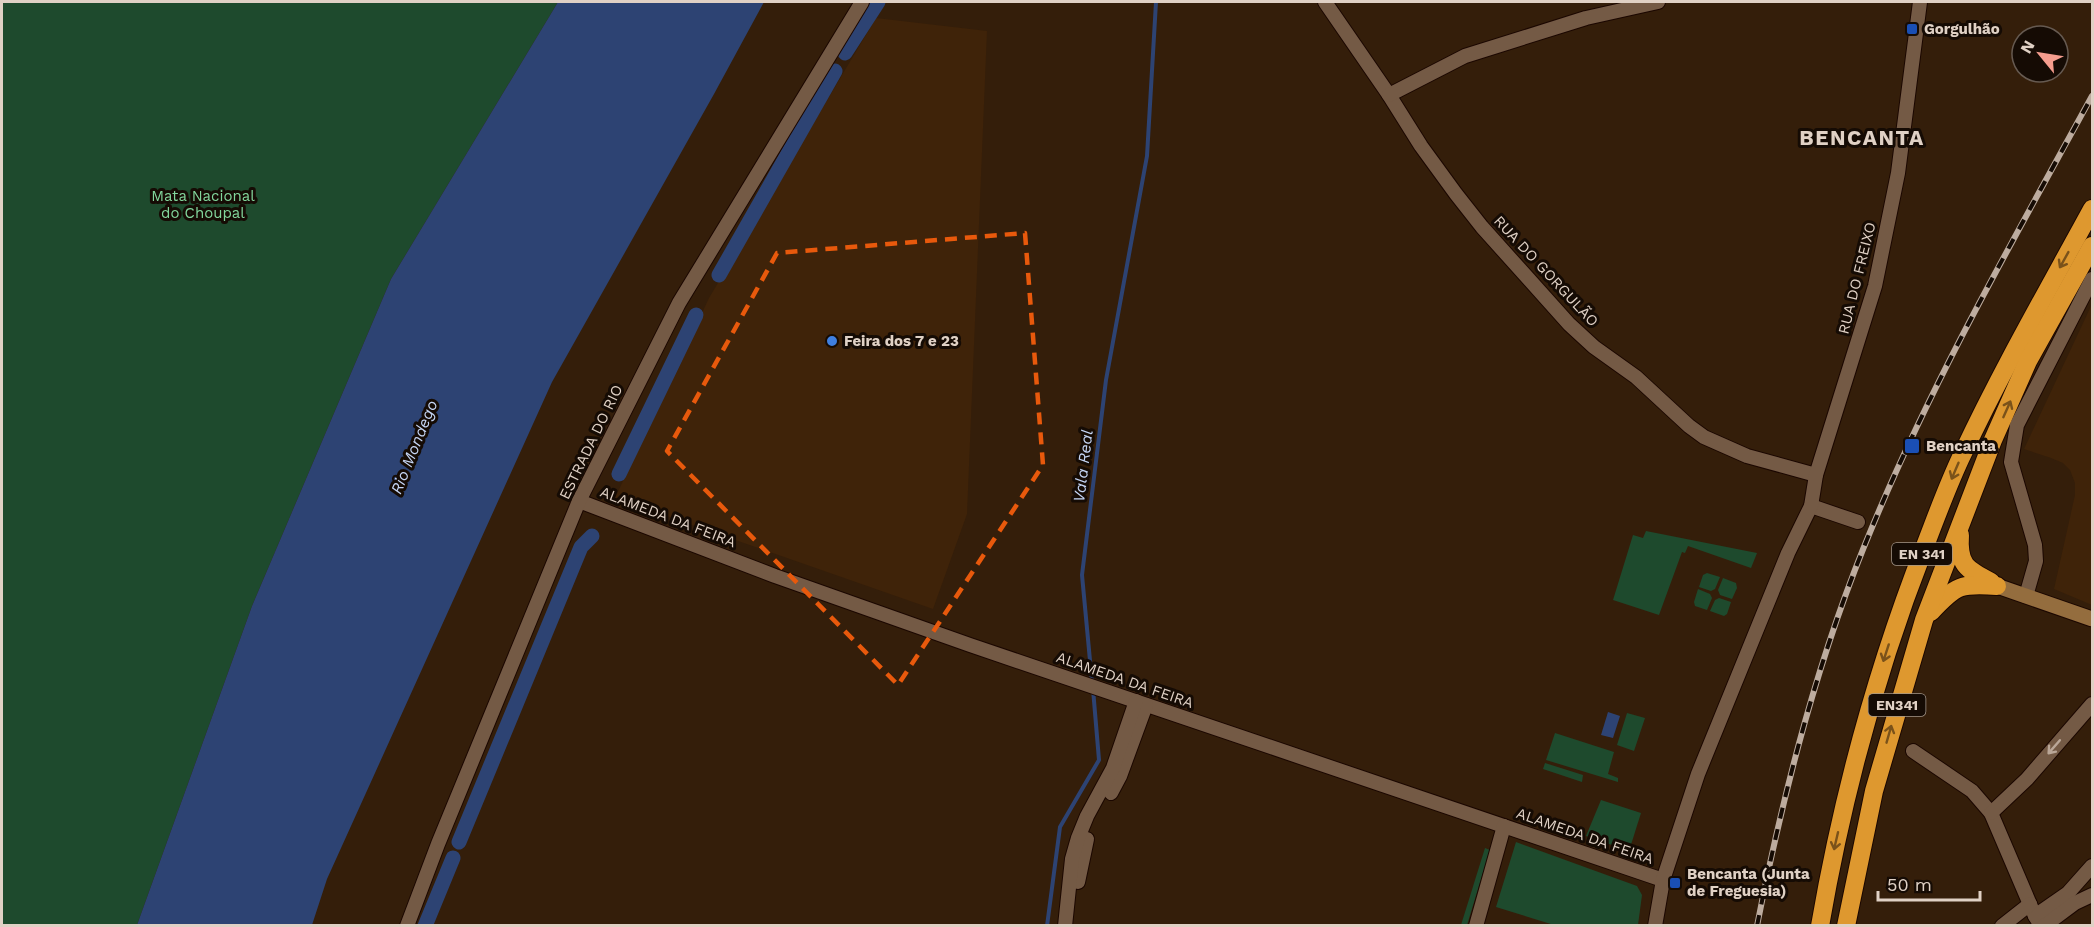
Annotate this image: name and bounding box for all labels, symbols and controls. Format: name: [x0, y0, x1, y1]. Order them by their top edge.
place label: Gorgulhão: [1924, 20, 2000, 38]
marker: Gorgulhão: [1905, 22, 1919, 36]
north arrow: [2010, 24, 2070, 84]
text: N: [2016, 37, 2039, 57]
district label: BENCANTA: [1799, 125, 1925, 150]
park label: Mata Nacional do Choupal: [151, 187, 255, 222]
street label: RUA DO GORGULÃO: [1490, 212, 1602, 330]
street label: RUA DO FREIXO: [1834, 220, 1880, 336]
one-way arrow: [2058, 251, 2069, 269]
place label: Feira dos 7 e 23: [844, 332, 959, 350]
marker: Feira dos 7 e 23: [825, 334, 839, 348]
street label: ESTRADA DO RIO: [555, 382, 627, 502]
water label: Rio Mondego: [387, 397, 441, 497]
one-way arrow: [2002, 400, 2013, 418]
water label: Vala Real: [1069, 429, 1097, 503]
marker: Bencanta: [1903, 437, 1921, 455]
place label: Bencanta: [1926, 437, 1996, 455]
one-way arrow: [1949, 461, 1960, 479]
street label: ALAMEDA DA FEIRA: [598, 483, 739, 551]
road number: EN 341: [1892, 543, 1952, 565]
one-way arrow: [1879, 643, 1890, 662]
street label: ALAMEDA DA FEIRA: [1054, 648, 1196, 712]
road number: EN341: [1868, 694, 1926, 716]
one-way arrow: [1884, 725, 1895, 744]
one-way arrow: [2047, 740, 2061, 755]
street label: ALAMEDA DA FEIRA: [1514, 804, 1656, 868]
one-way arrow: [1830, 831, 1841, 851]
scale bar: [1878, 864, 1980, 902]
place label: Bencanta (Junta de Freguesia): [1687, 865, 1810, 900]
text: 50 m: [1887, 874, 1932, 895]
marker: Bencanta (Junta de Freguesia): [1668, 876, 1682, 890]

